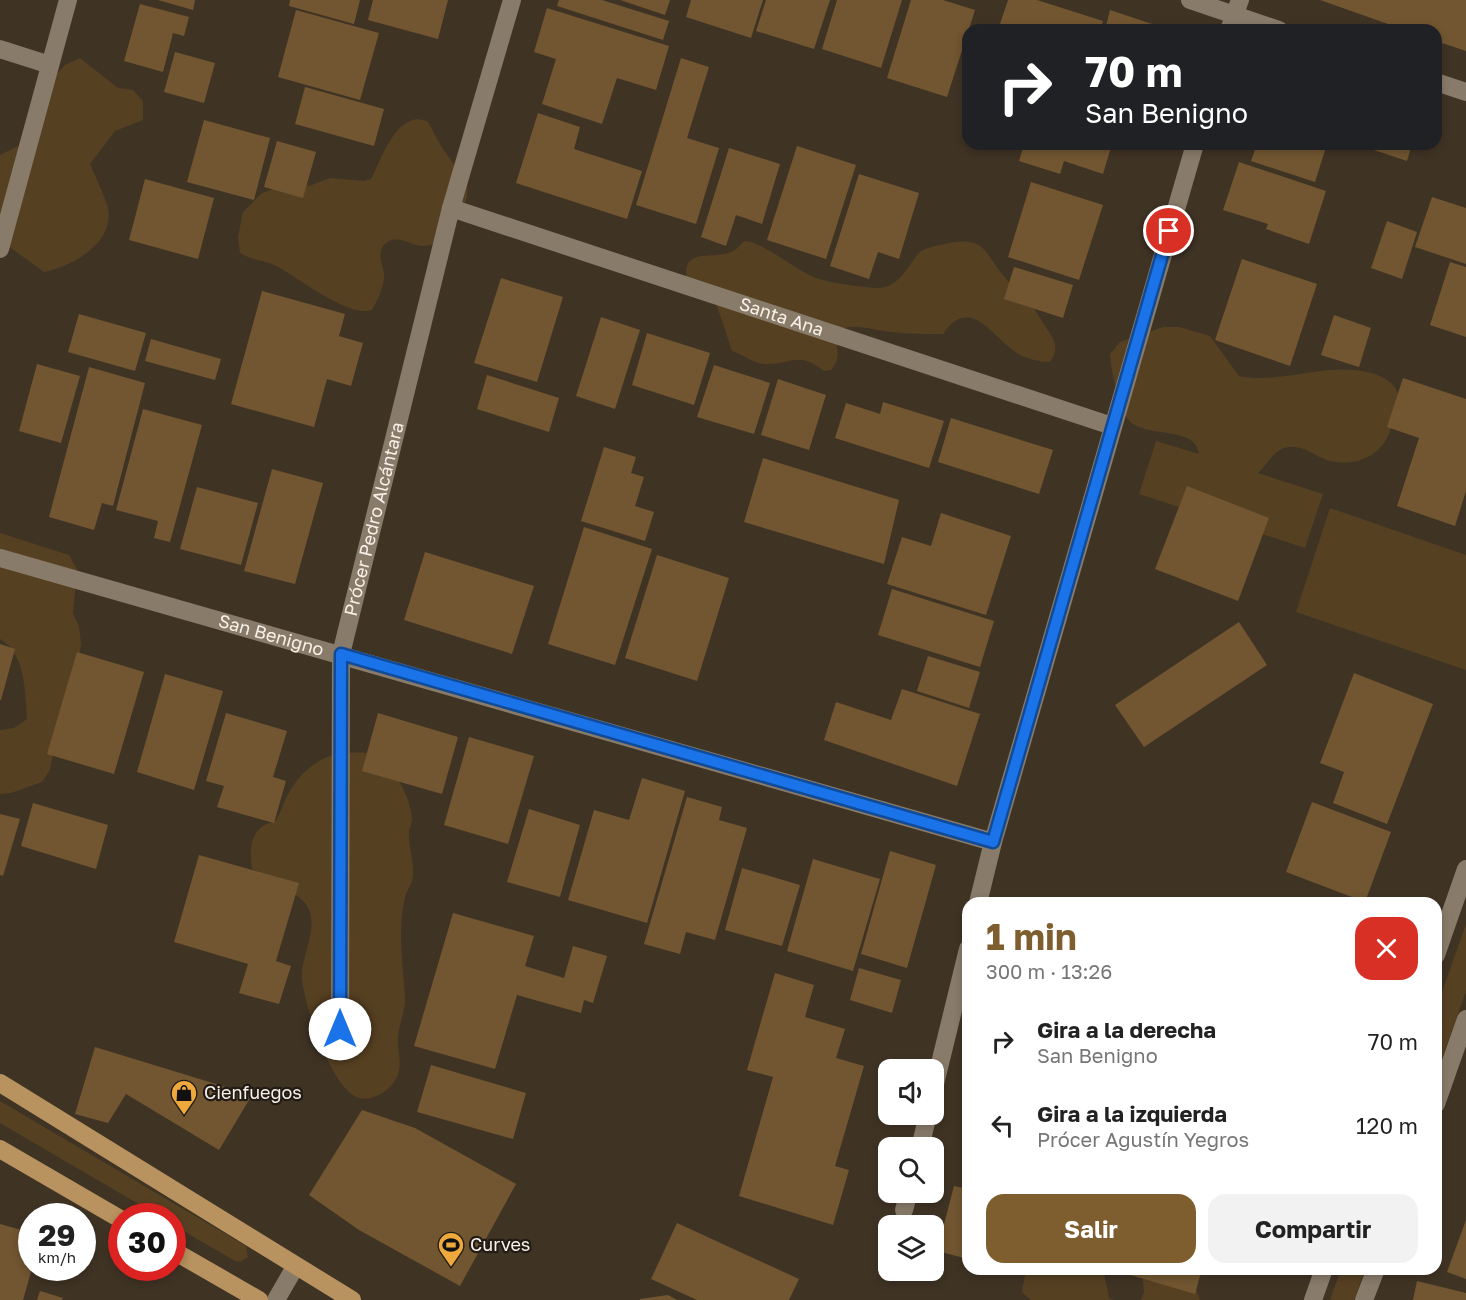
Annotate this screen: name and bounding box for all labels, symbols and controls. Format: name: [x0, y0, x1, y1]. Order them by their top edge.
text: 70 m: [1085, 46, 1182, 96]
icon: right: [986, 48, 1064, 126]
text: San Benigno: [1085, 97, 1248, 129]
pin: [1143, 205, 1194, 256]
icon: arrive: [1152, 214, 1185, 247]
street label: Santa Ana: [737, 292, 827, 340]
street label: Prócer Pedro Alcántara: [339, 420, 408, 618]
street label: San Benigno: [216, 609, 327, 660]
text: 1 min: [986, 915, 1077, 958]
button: close: [1355, 917, 1418, 980]
text: 300 m · 13:26: [986, 959, 1112, 983]
position arrow: [308, 997, 372, 1061]
text: Gira a la derecha: [1037, 1016, 1216, 1043]
icon: right: [986, 1025, 1019, 1058]
text: 70 m: [1368, 1028, 1418, 1055]
text: San Benigno: [1037, 1043, 1158, 1067]
map controls: [878, 1059, 944, 1281]
button: sound: [878, 1059, 944, 1125]
shop icon: Cienfuegos: [169, 1078, 199, 1116]
place label: Cienfuegos: [204, 1081, 302, 1103]
text: Gira a la izquierda: [1037, 1100, 1227, 1127]
icon: left: [986, 1109, 1019, 1142]
text: 120 m: [1356, 1112, 1418, 1139]
text: Prócer Agustín Yegros: [1037, 1127, 1249, 1151]
button: search: [878, 1137, 944, 1203]
button: Salir: [986, 1194, 1196, 1263]
button: Compartir: [1208, 1194, 1418, 1263]
speed limit sign: 30: [108, 1203, 186, 1281]
button: layers: [878, 1215, 944, 1281]
text: 29: [38, 1217, 76, 1253]
sports icon: Curves: [436, 1230, 466, 1268]
place label: Curves: [470, 1233, 530, 1255]
text: km/h: [38, 1248, 76, 1266]

